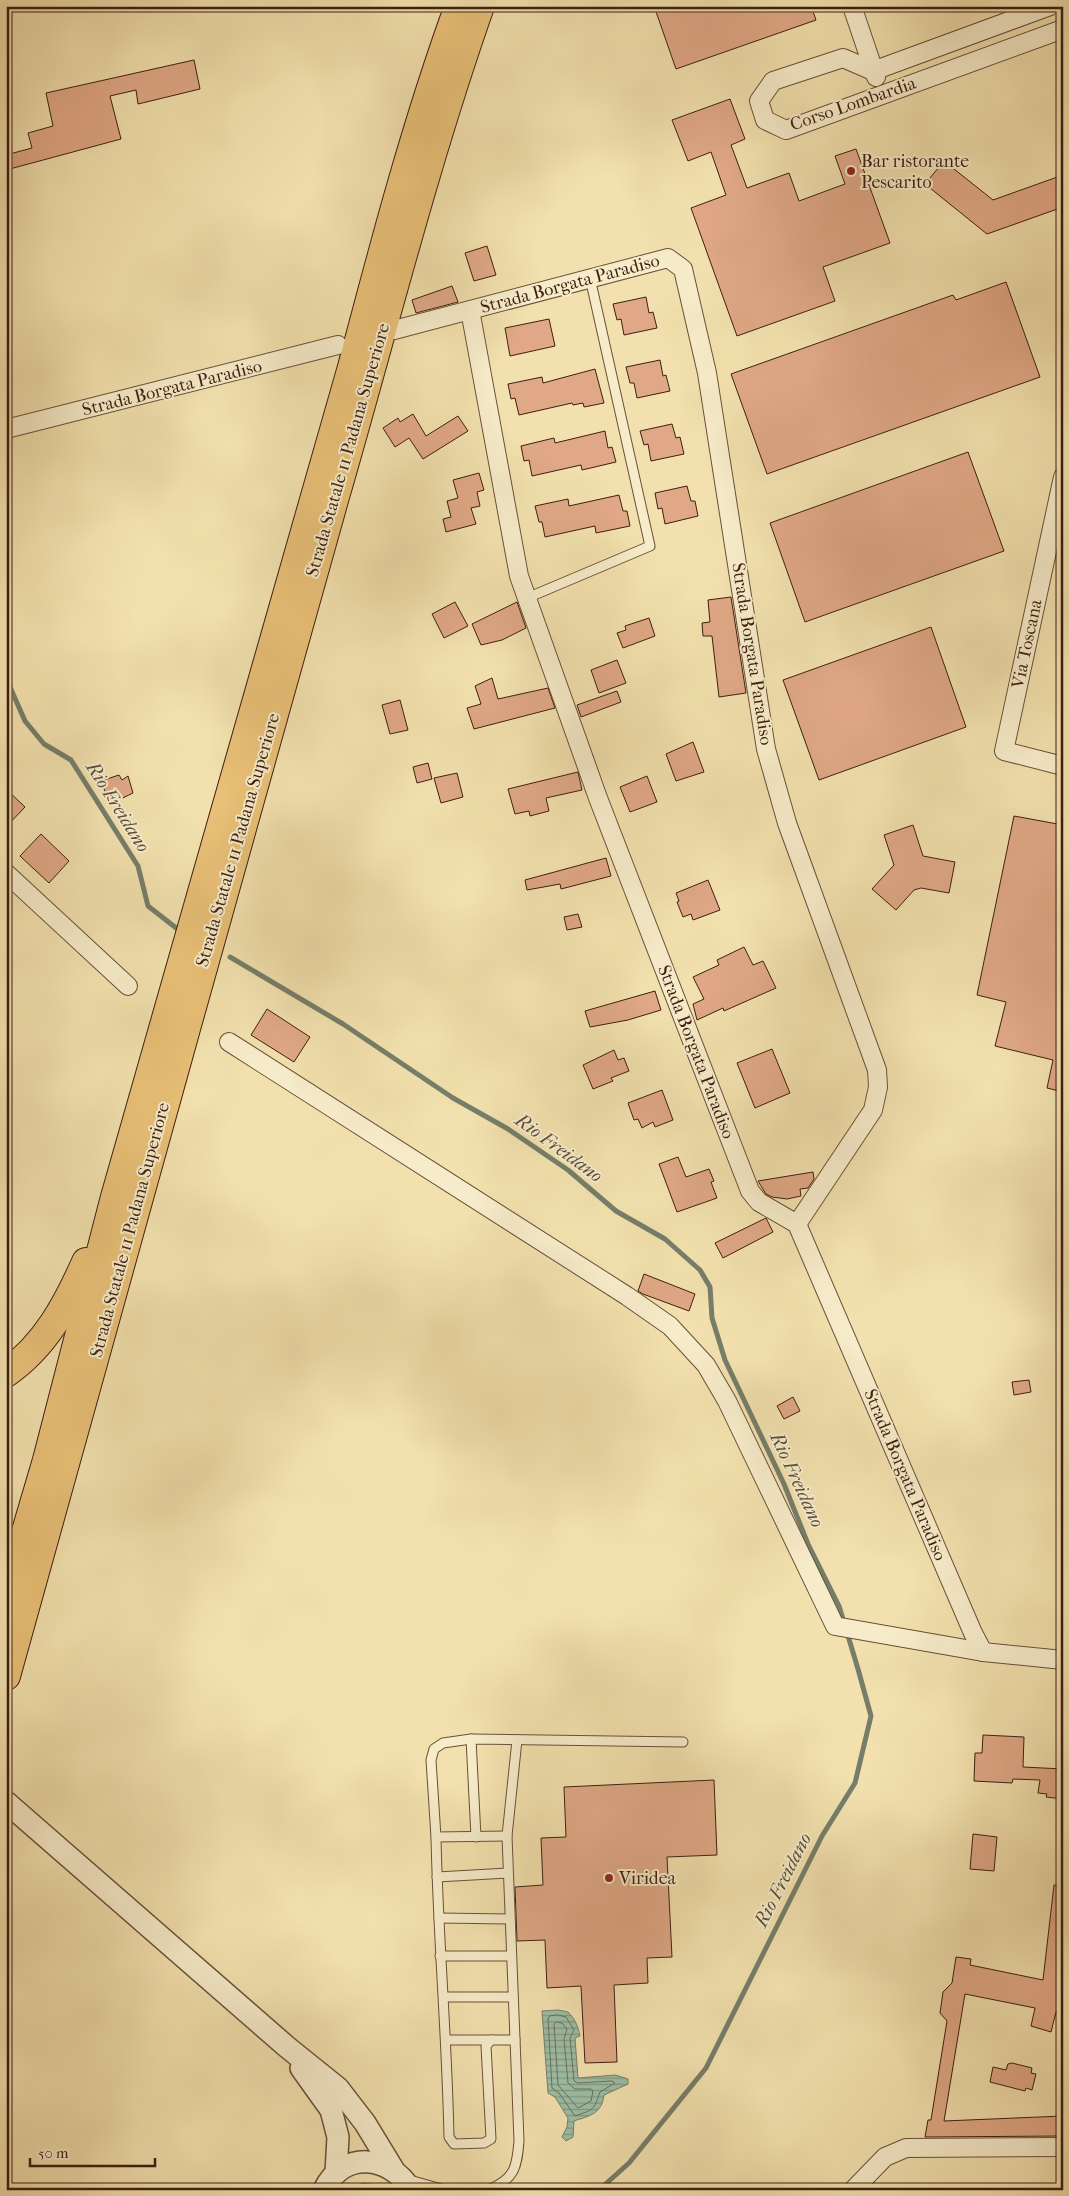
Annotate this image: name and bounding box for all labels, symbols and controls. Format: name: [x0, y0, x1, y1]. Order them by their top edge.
street label: Corso Lombardia: [787, 72, 919, 135]
place label: Bar ristorante Pescarito: [861, 151, 969, 193]
marker: Bar ristorante Pescarito: [845, 165, 857, 177]
street label: Strada Borgata Paradiso: [478, 250, 662, 318]
street label: Strada Statale 11 Padana Superiore: [302, 321, 394, 579]
street label: Strada Borgata Paradiso: [80, 356, 264, 420]
street label: Strada Borgata Paradiso: [727, 561, 777, 747]
street label: Via Toscana: [1007, 597, 1047, 691]
street label: Strada Statale 11 Padana Superiore: [192, 711, 284, 969]
water label: Rio Freidano: [80, 756, 154, 856]
street label: Strada Borgata Paradiso: [653, 962, 739, 1142]
street label: Strada Statale 11 Padana Superiore: [86, 1100, 174, 1360]
water label: Rio Freidano: [510, 1108, 607, 1187]
street label: Strada Borgata Paradiso: [859, 1386, 951, 1564]
water label: Rio Freidano: [765, 1427, 829, 1531]
water label: Rio Freidano: [749, 1829, 816, 1932]
place label: Viridea: [618, 1868, 677, 1889]
marker: Viridea: [603, 1872, 615, 1884]
scale bar: [30, 2136, 155, 2168]
text: 50 m: [38, 2144, 69, 2162]

